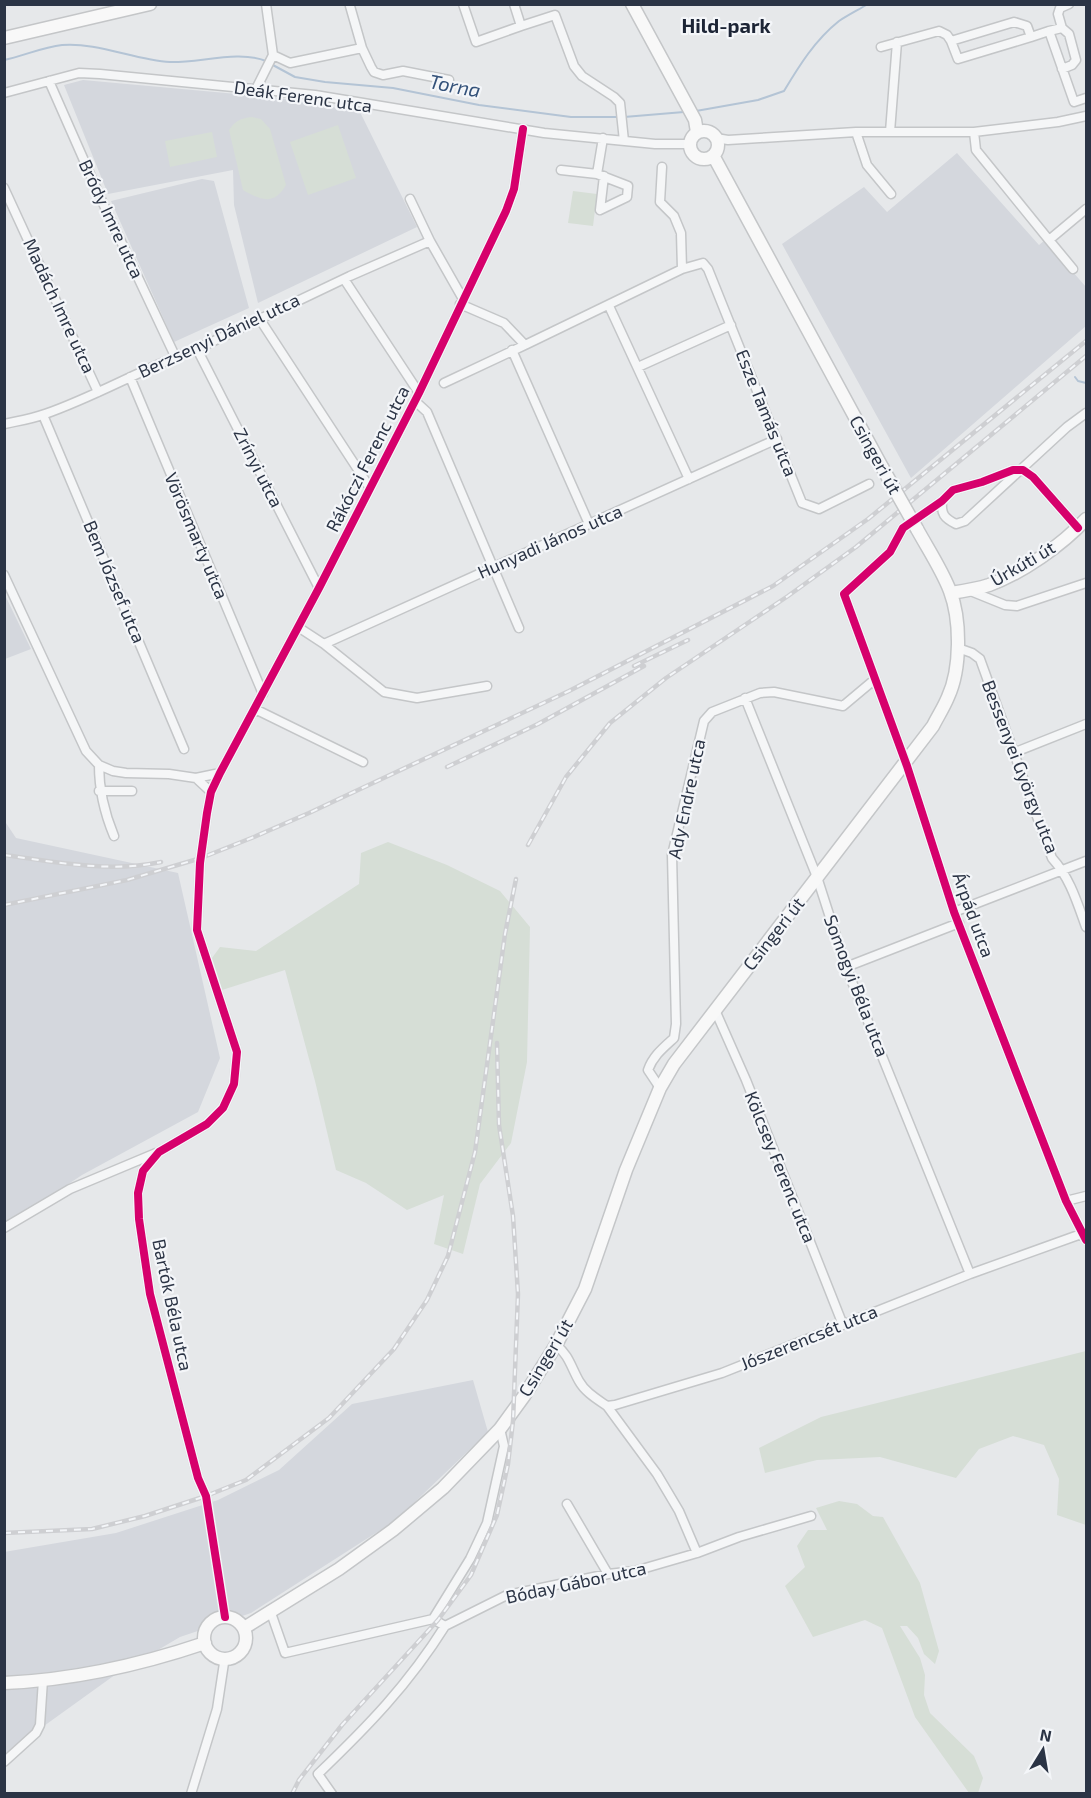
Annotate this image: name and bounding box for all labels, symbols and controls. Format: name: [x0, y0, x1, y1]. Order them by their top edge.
district label: Hild-park: [681, 13, 771, 37]
water label: Torna: [428, 68, 483, 102]
street label: Deák Ferenc utca: [233, 75, 374, 117]
street label: Bródy Imre utca: [75, 156, 149, 282]
street label: Madách Imre utca: [19, 235, 101, 376]
street label: Berzsenyi Dániel utca: [134, 288, 303, 382]
street label: Esze Tamás utca: [731, 346, 802, 479]
street label: Rákóczi Ferenc utca: [321, 382, 414, 535]
street label: Csingeri út: [845, 411, 907, 498]
street label: Zrínyi utca: [230, 424, 288, 511]
street label: Vörösmarty utca: [160, 469, 234, 602]
street label: Hunyadi János utca: [474, 499, 625, 583]
street label: Bem József utca: [79, 517, 151, 646]
street label: Úrkúti út: [986, 536, 1059, 590]
street label: Bessenyei György utca: [978, 677, 1064, 856]
street label: Ady Endre utca: [663, 737, 709, 861]
street label: Árpád utca: [948, 869, 999, 960]
street label: Csingeri út: [738, 892, 809, 974]
street label: Somogyi Béla utca: [820, 912, 894, 1060]
street label: Kölcsey Ferenc utca: [740, 1088, 821, 1246]
street label: Bartók Béla utca: [148, 1237, 198, 1373]
street label: Jószerencsét utca: [737, 1300, 880, 1375]
street label: Csingeri út: [513, 1315, 577, 1400]
street label: Bóday Gábor utca: [504, 1556, 648, 1608]
north arrow: [1013, 1720, 1073, 1780]
text: N: [1038, 1724, 1053, 1745]

